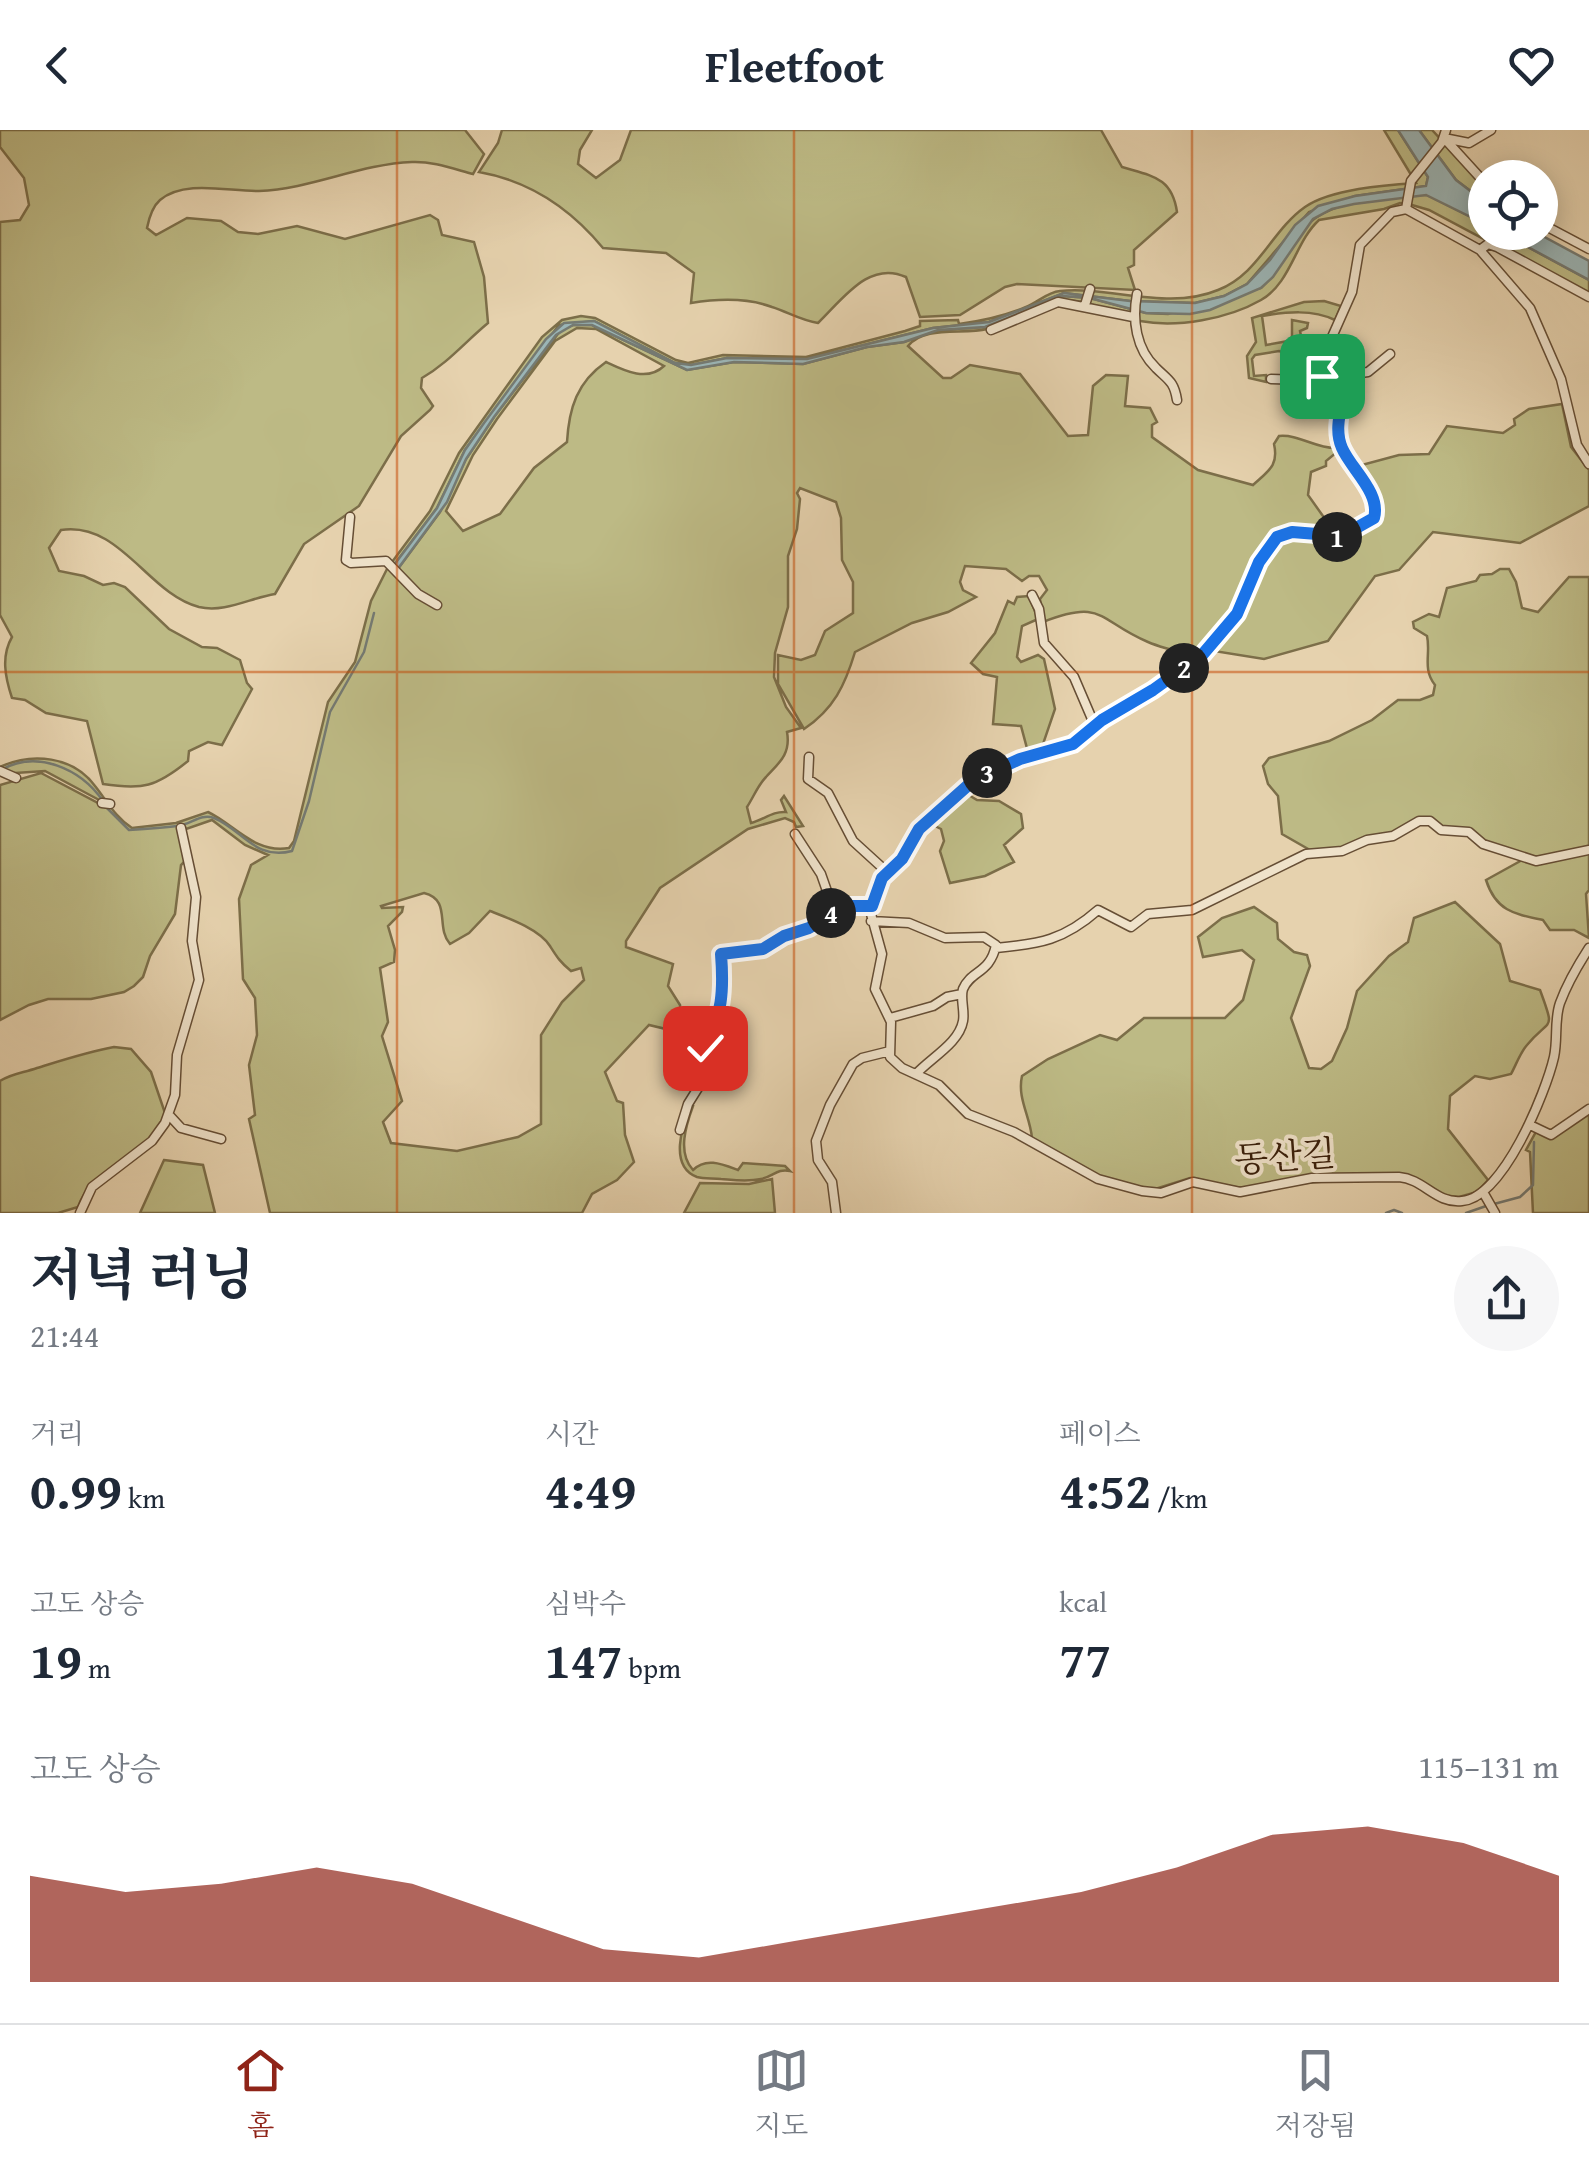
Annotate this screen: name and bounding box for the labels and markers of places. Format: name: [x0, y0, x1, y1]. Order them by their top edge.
pin: [1280, 334, 1365, 419]
pin: 1: [1312, 512, 1362, 562]
pin: 2: [1159, 643, 1209, 693]
pin: 3: [962, 748, 1012, 798]
pin: 4: [806, 888, 856, 938]
pin: [663, 1006, 748, 1091]

